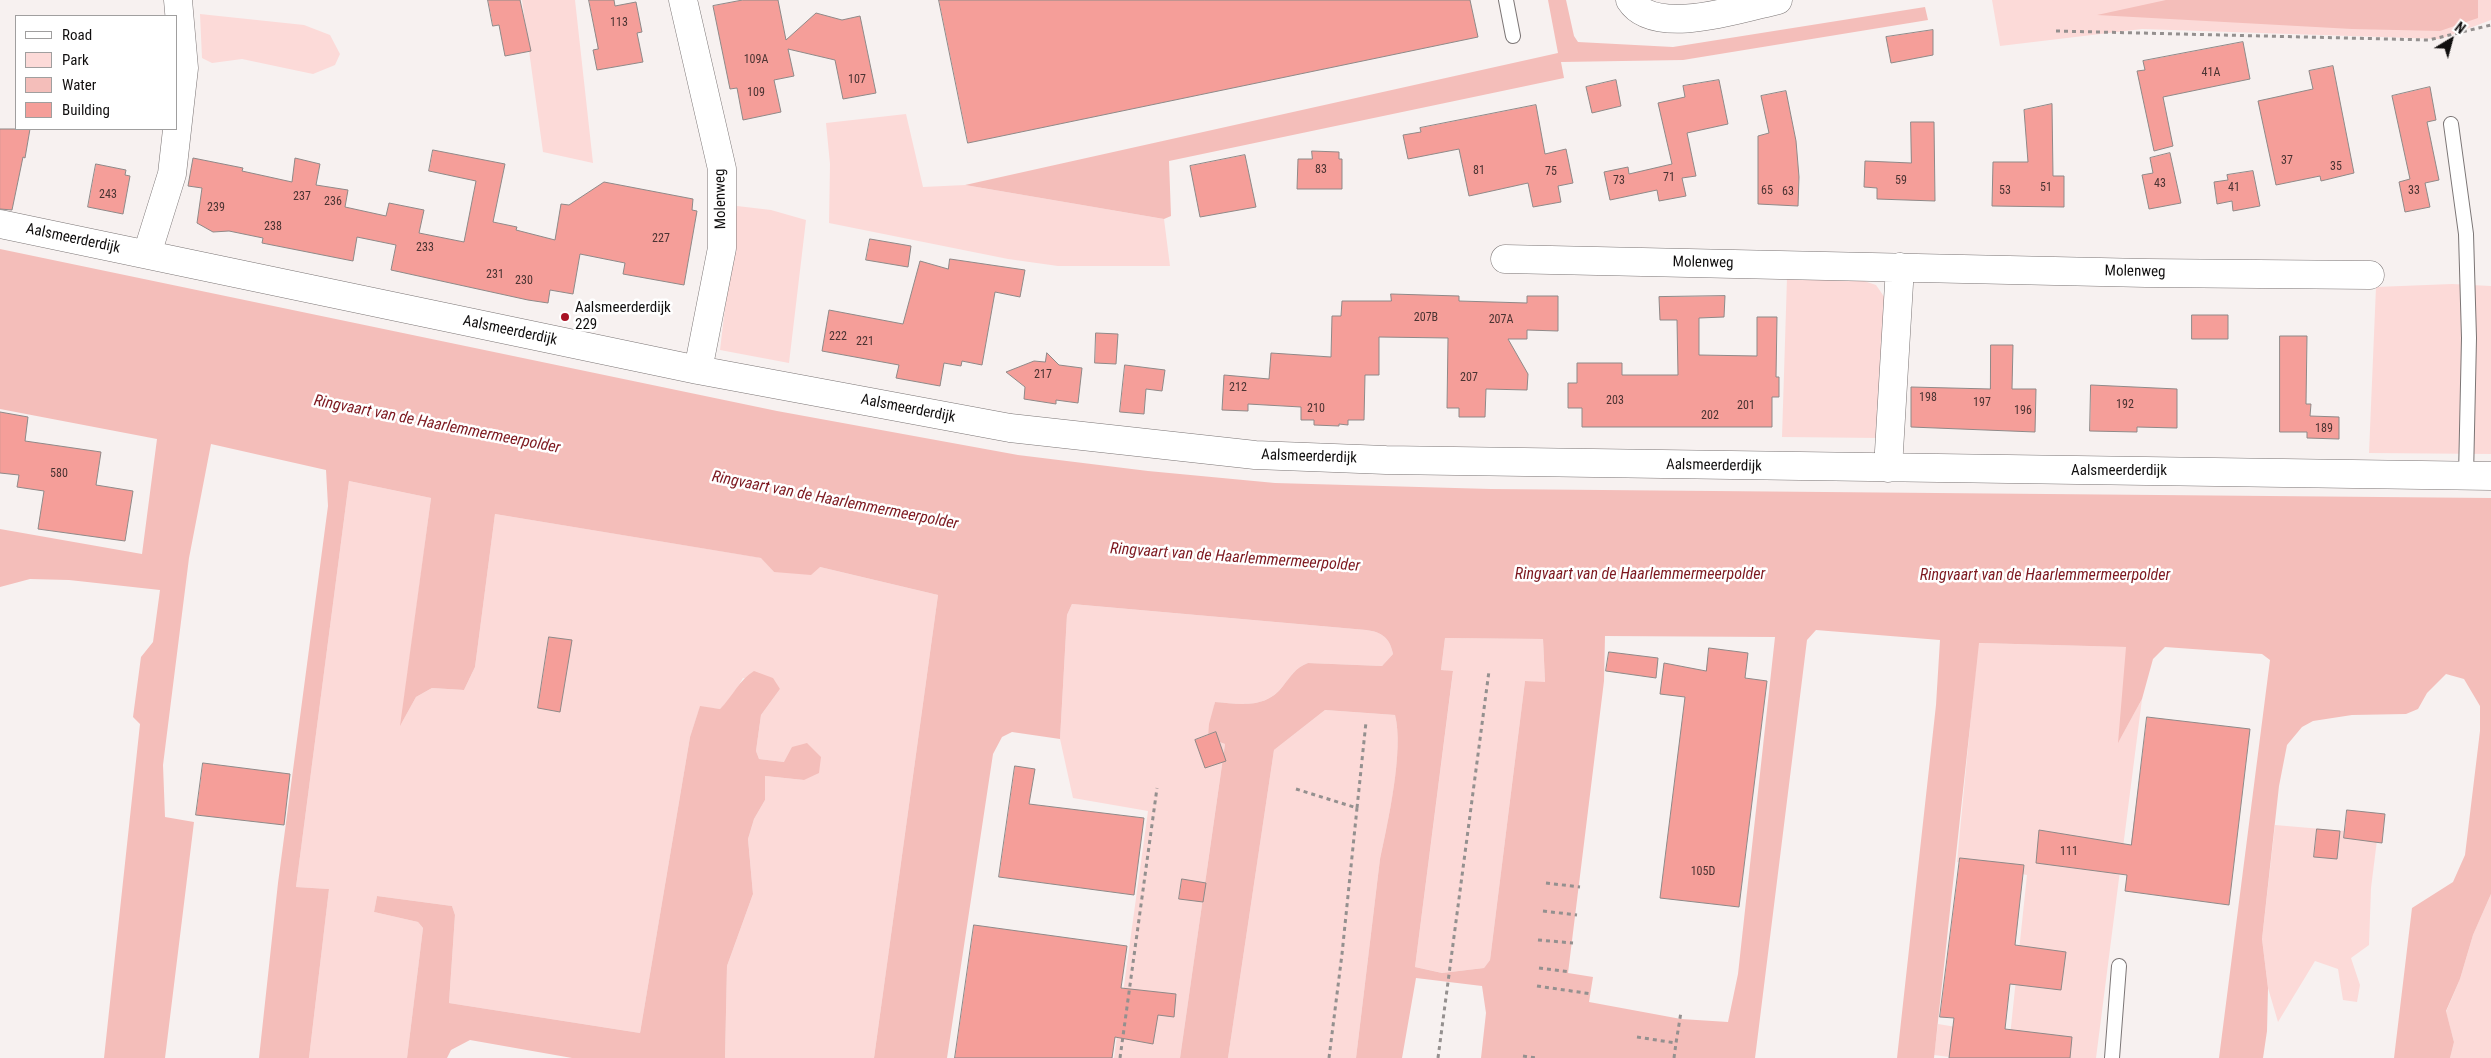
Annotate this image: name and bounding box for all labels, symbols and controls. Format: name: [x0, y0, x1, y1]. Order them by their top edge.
legend: [15, 15, 178, 130]
north arrow: [2426, 15, 2476, 65]
house number: 113: [610, 16, 628, 30]
text: N: [2452, 19, 2468, 37]
text: Road: [62, 26, 92, 44]
text: Park: [62, 51, 89, 69]
house number: 109A: [744, 53, 768, 67]
house number: 41A: [2202, 66, 2220, 80]
house number: 107: [848, 73, 866, 87]
text: Water: [62, 76, 96, 94]
house number: 109: [747, 86, 765, 100]
text: Building: [62, 101, 110, 119]
house number: 37: [2281, 154, 2293, 168]
house number: 35: [2330, 160, 2342, 174]
house number: 83: [1315, 163, 1327, 177]
house number: 81: [1473, 164, 1485, 178]
house number: 75: [1545, 165, 1557, 179]
street label: Molenweg: [711, 168, 731, 230]
house number: 71: [1663, 171, 1675, 185]
house number: 73: [1613, 174, 1625, 188]
house number: 59: [1895, 174, 1907, 188]
house number: 43: [2154, 177, 2166, 191]
house number: 51: [2040, 181, 2052, 195]
house number: 41: [2228, 181, 2240, 195]
house number: 65: [1761, 184, 1773, 198]
house number: 53: [1999, 184, 2011, 198]
house number: 33: [2408, 184, 2420, 198]
house number: 63: [1782, 185, 1794, 199]
house number: 243: [99, 188, 117, 202]
house number: 237: [293, 190, 311, 204]
house number: 236: [324, 195, 342, 209]
house number: 239: [207, 201, 225, 215]
street label: Aalsmeerderdijk: [24, 220, 122, 258]
house number: 238: [264, 220, 282, 234]
house number: 227: [652, 232, 670, 246]
house number: 233: [416, 241, 434, 255]
street label: Molenweg: [1672, 253, 1734, 273]
street label: Molenweg: [2104, 262, 2166, 282]
house number: 231: [486, 268, 504, 282]
house number: 230: [515, 274, 533, 288]
place label: Aalsmeerderdijk 229: [575, 299, 671, 334]
marker: Aalsmeerderdijk 229: [559, 311, 571, 323]
house number: 207B: [1414, 311, 1438, 325]
street label: Aalsmeerderdijk: [461, 312, 559, 350]
house number: 207A: [1489, 313, 1513, 327]
house number: 222: [829, 330, 847, 344]
house number: 221: [856, 335, 874, 349]
house number: 217: [1034, 368, 1052, 382]
house number: 207: [1460, 371, 1478, 385]
house number: 212: [1229, 381, 1247, 395]
street label: Aalsmeerderdijk: [859, 391, 957, 427]
house number: 198: [1919, 391, 1937, 405]
water label: Ringvaart van de Haarlemmermeerpolder: [312, 392, 562, 458]
house number: 203: [1606, 394, 1624, 408]
house number: 197: [1973, 396, 1991, 410]
house number: 192: [2116, 398, 2134, 412]
house number: 201: [1737, 399, 1755, 413]
house number: 210: [1307, 402, 1325, 416]
house number: 196: [2014, 404, 2032, 418]
house number: 202: [1701, 409, 1719, 423]
house number: 189: [2315, 422, 2333, 436]
street label: Aalsmeerderdijk: [1261, 446, 1357, 468]
street label: Aalsmeerderdijk: [1666, 456, 1762, 476]
street label: Aalsmeerderdijk: [2071, 462, 2167, 480]
house number: 580: [50, 467, 68, 481]
water label: Ringvaart van de Haarlemmermeerpolder: [710, 468, 960, 534]
water label: Ringvaart van de Haarlemmermeerpolder: [1109, 540, 1361, 576]
water label: Ringvaart van de Haarlemmermeerpolder: [1515, 565, 1765, 585]
water label: Ringvaart van de Haarlemmermeerpolder: [1920, 566, 2170, 586]
house number: 111: [2060, 845, 2078, 859]
house number: 105D: [1691, 865, 1715, 879]

